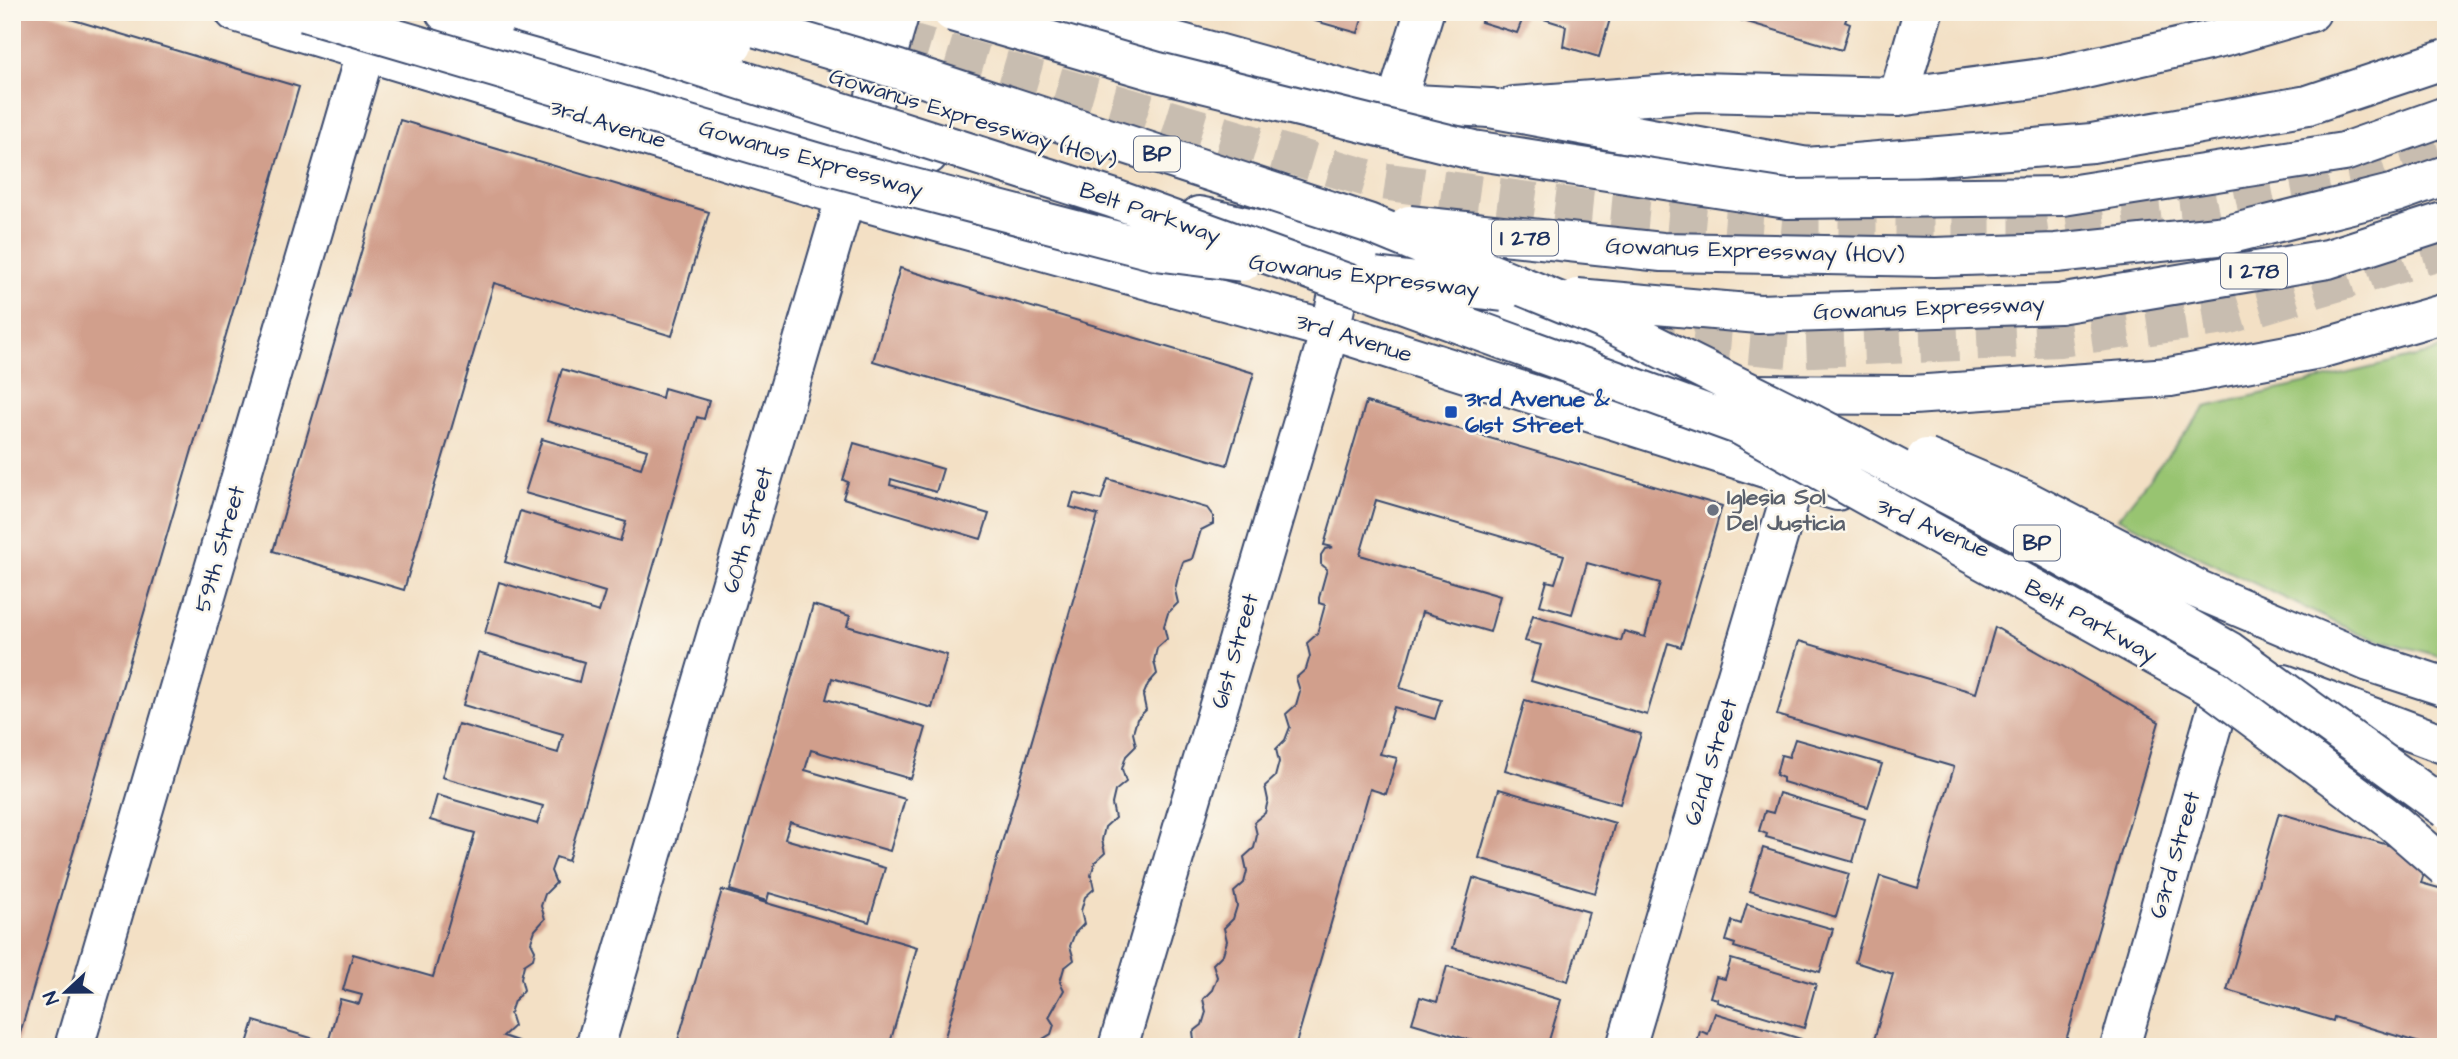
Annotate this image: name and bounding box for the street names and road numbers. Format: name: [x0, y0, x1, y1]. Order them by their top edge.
street label: Gowanus Expressway (HOV): [825, 60, 1121, 179]
street label: 3rd Avenue: [546, 91, 670, 157]
street label: Gowanus Expressway: [695, 112, 927, 207]
road number: BP: [1134, 136, 1180, 172]
street label: Belt Parkway: [1075, 174, 1225, 253]
road number: I 278: [1492, 220, 1558, 256]
street label: Gowanus Expressway (HOV): [1605, 230, 1905, 273]
street label: Gowanus Expressway: [1247, 246, 1481, 307]
road number: I 278: [2221, 254, 2287, 288]
street label: Gowanus Expressway: [1813, 288, 2046, 329]
street label: 3rd Avenue: [1292, 305, 1416, 371]
street label: 60th Street: [715, 463, 781, 597]
street label: 59th Street: [187, 481, 254, 616]
street label: 3rd Avenue: [1871, 490, 1995, 566]
road number: BP: [2014, 526, 2060, 560]
street label: Belt Parkway: [2018, 571, 2163, 672]
street label: 61st Street: [1203, 589, 1267, 712]
street label: 62nd Street: [1677, 694, 1746, 829]
street label: 63rd Street: [2142, 787, 2209, 922]

